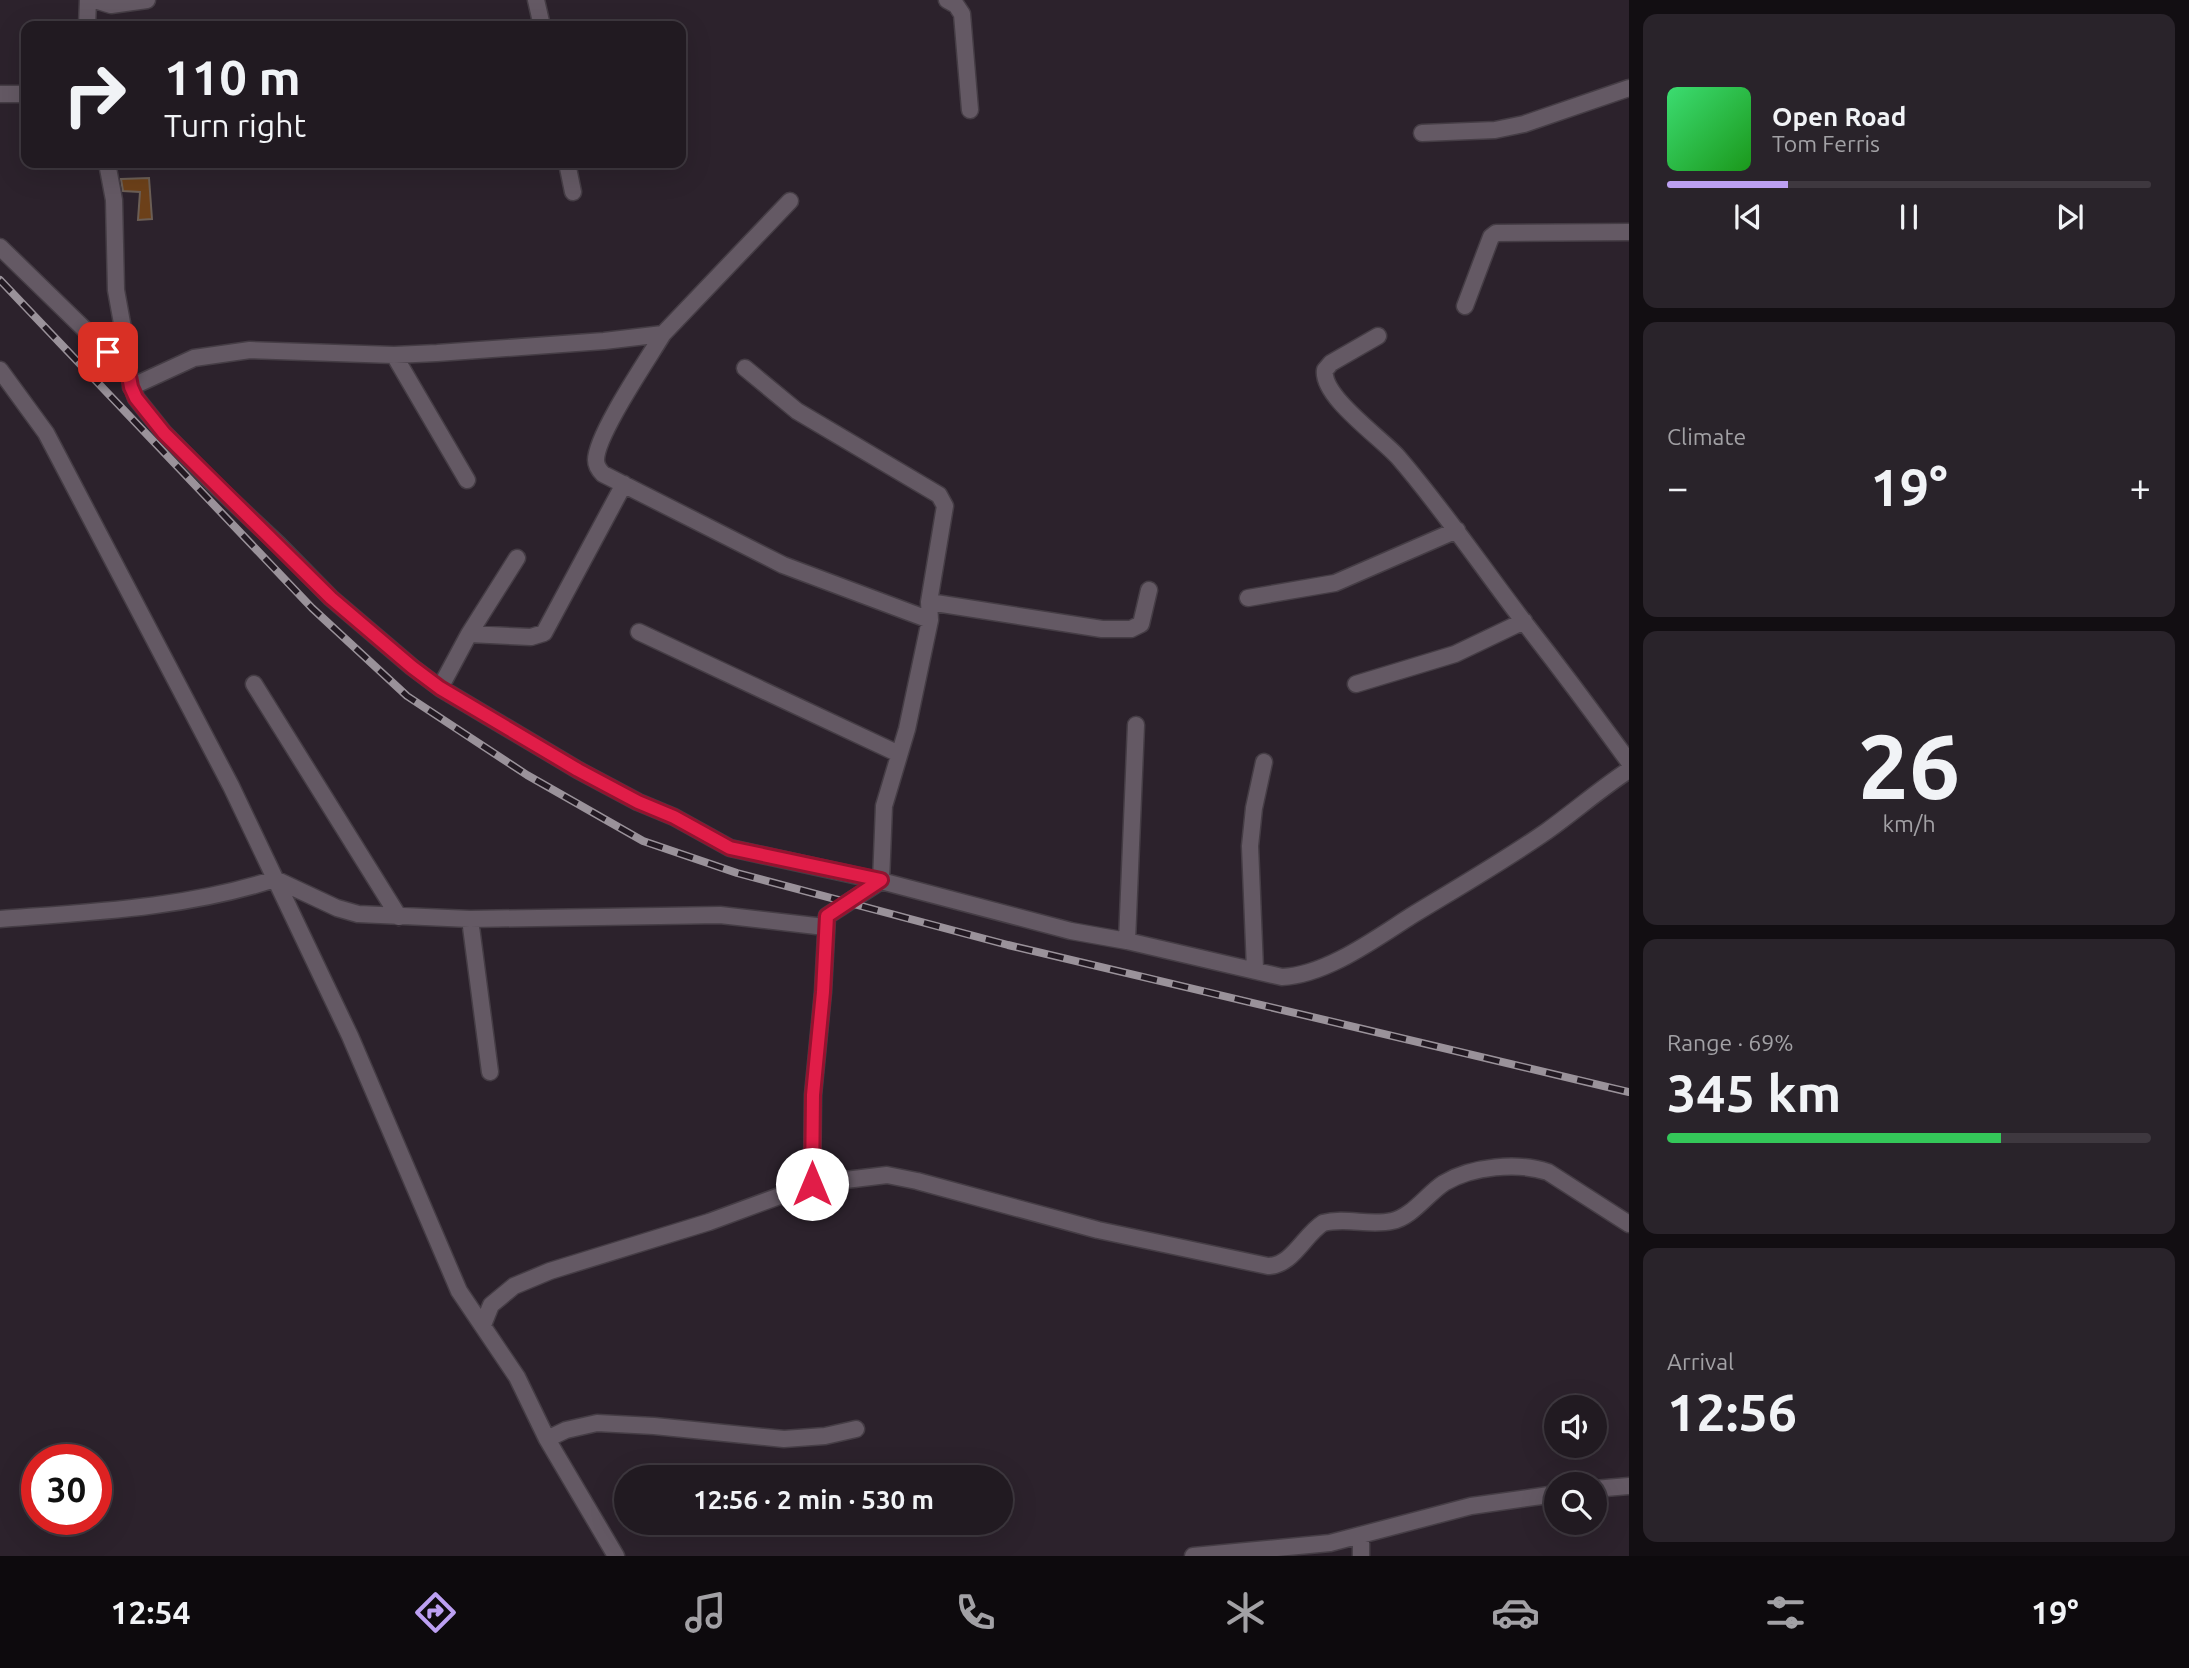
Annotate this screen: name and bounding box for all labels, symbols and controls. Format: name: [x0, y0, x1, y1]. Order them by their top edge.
icon: right: [49, 49, 140, 140]
text: 110 m: [164, 49, 301, 104]
text: Open Road: [1772, 102, 1906, 131]
text: Turn right: [164, 107, 306, 143]
text: Tom Ferris: [1772, 131, 1880, 156]
icon: previous: [1729, 198, 1767, 236]
icon: pause: [1890, 198, 1928, 236]
icon: next: [2051, 198, 2089, 236]
pin: [78, 322, 138, 382]
icon: arrive: [89, 333, 127, 371]
text: Climate: [1667, 424, 1746, 449]
text: 19°: [1870, 458, 1948, 516]
text: −: [1667, 466, 1688, 508]
text: +: [2130, 466, 2151, 508]
text: 26: [1858, 714, 1960, 816]
text: km/h: [1882, 811, 1936, 836]
text: Range · 69%: [1667, 1030, 1794, 1055]
text: 345 km: [1667, 1064, 1841, 1122]
position arrow: [775, 1147, 849, 1221]
text: Arrival: [1667, 1349, 1734, 1374]
text: 12:56: [1667, 1383, 1797, 1441]
map controls: [1544, 1395, 1607, 1535]
button: sound: [1544, 1395, 1607, 1458]
speed limit sign: 30: [21, 1444, 112, 1535]
button: search: [1544, 1472, 1607, 1535]
text: 12:56 · 2 min · 530 m: [693, 1485, 934, 1514]
icon: directions: [411, 1588, 460, 1637]
icon: music: [681, 1588, 730, 1637]
icon: phone: [951, 1588, 1000, 1637]
icon: climate: [1221, 1588, 1270, 1637]
icon: car: [1491, 1588, 1540, 1637]
icon: filters: [1761, 1588, 1810, 1637]
text: 12:54: [110, 1594, 191, 1630]
text: 19°: [2031, 1594, 2079, 1630]

